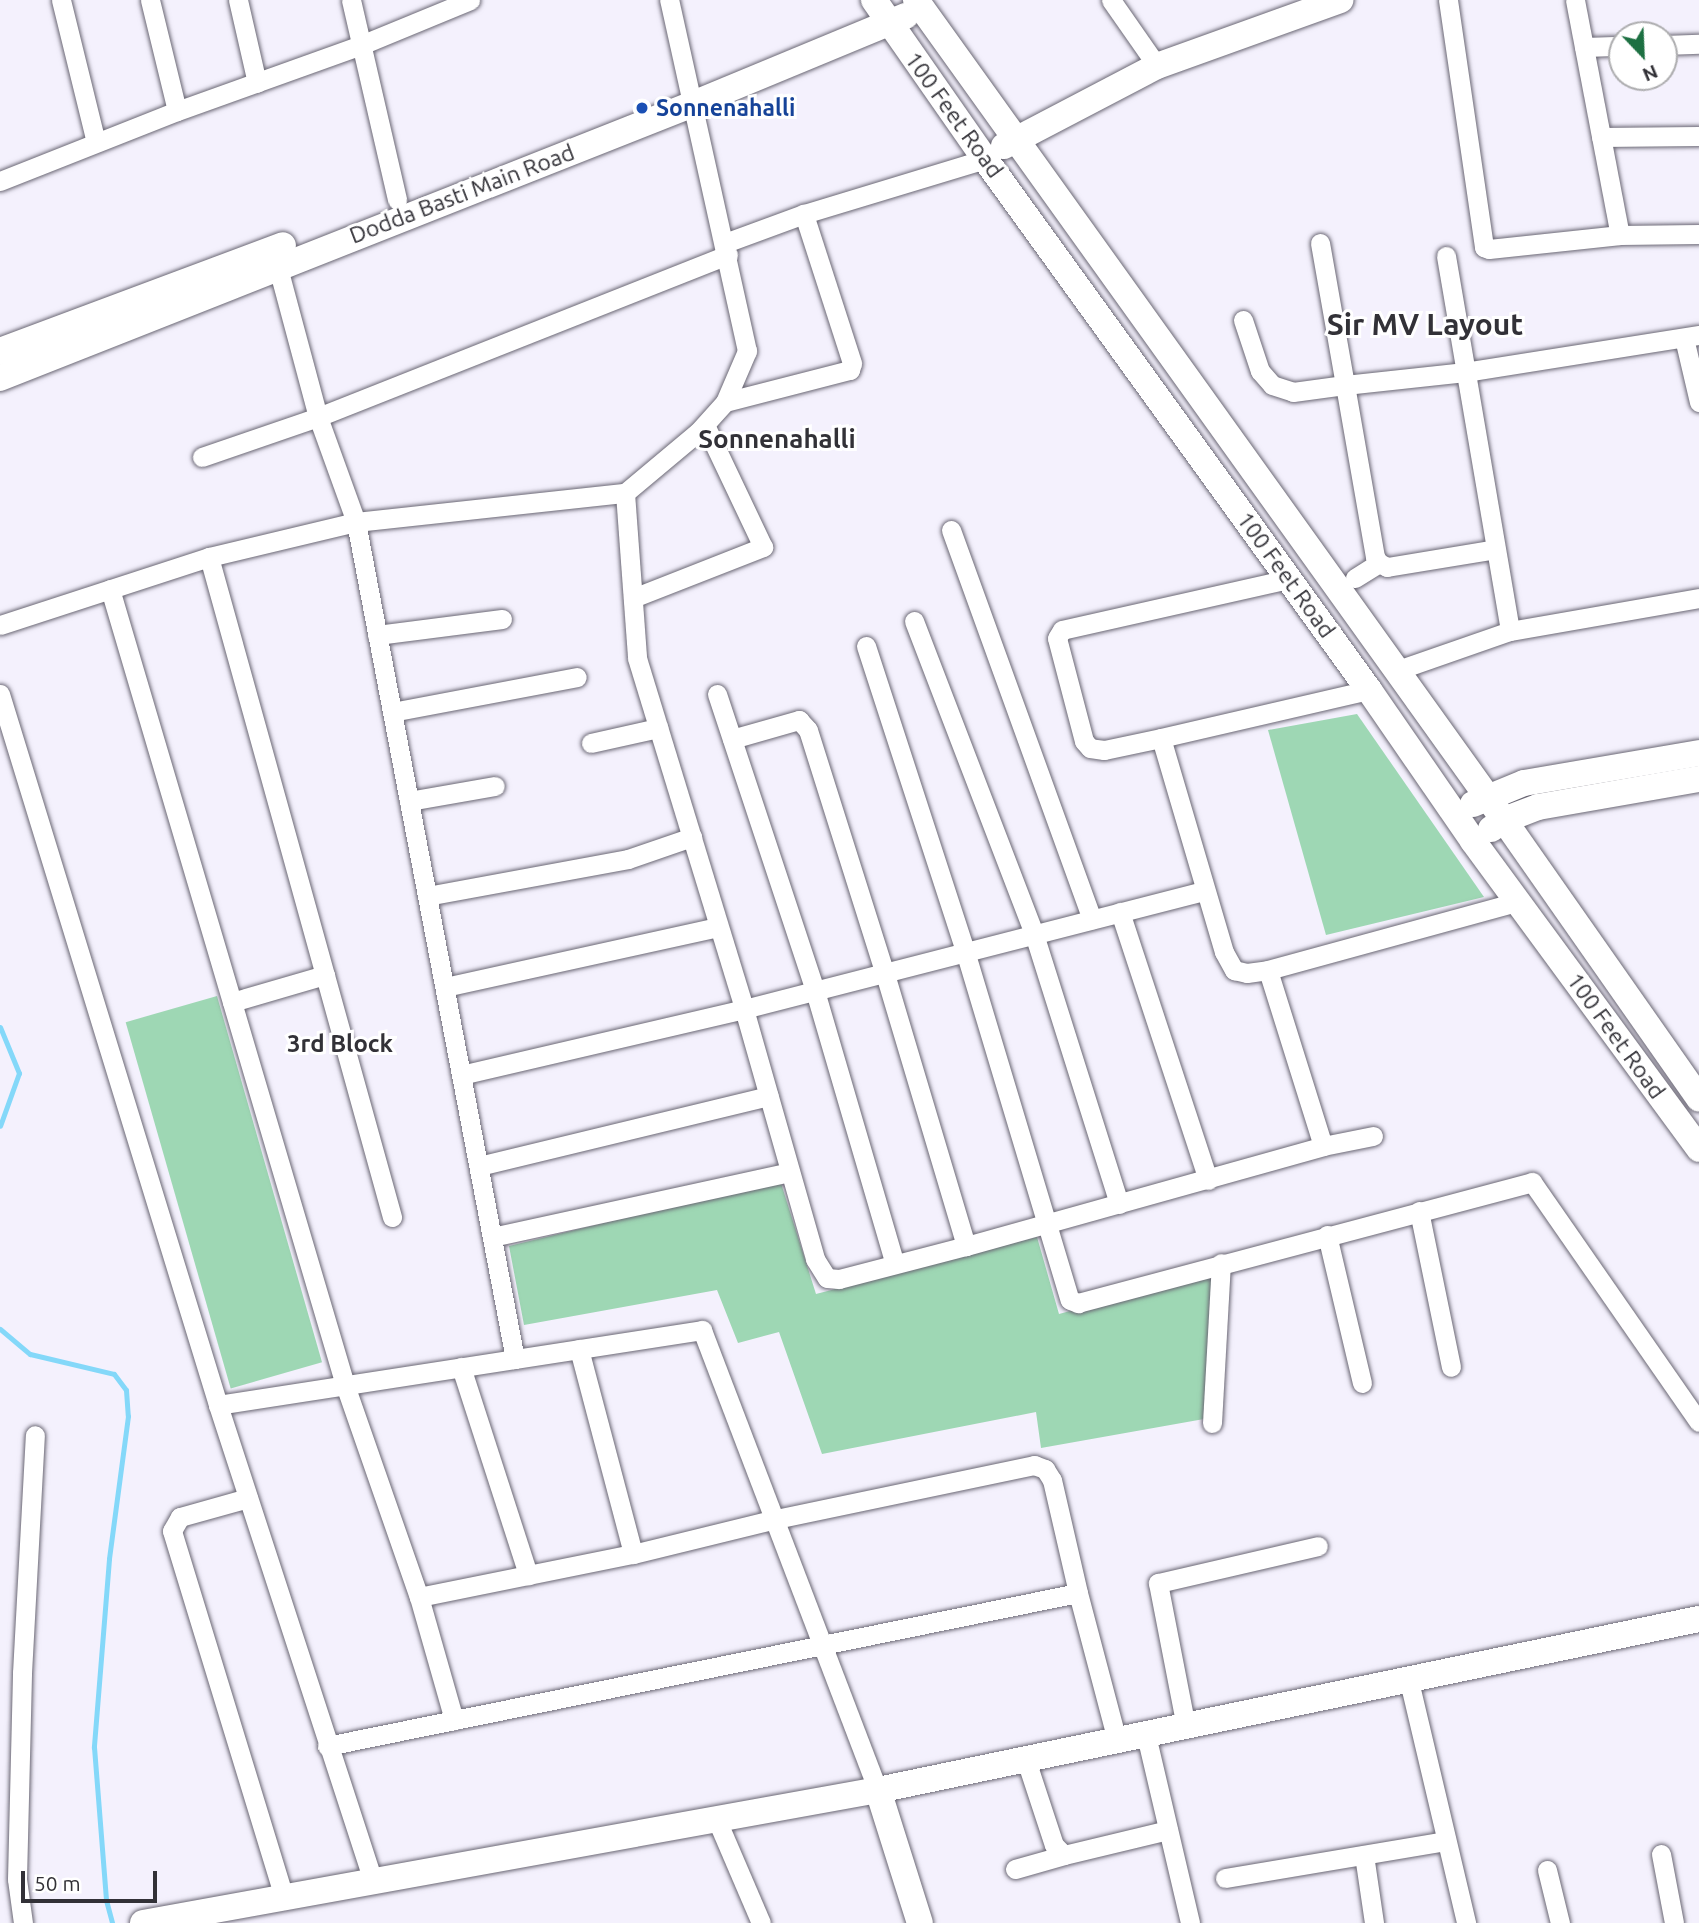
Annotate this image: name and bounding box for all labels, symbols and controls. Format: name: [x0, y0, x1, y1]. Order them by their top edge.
north arrow: [1608, 21, 1678, 91]
street label: 100 Feet Road: [899, 47, 1009, 183]
text: N: [1640, 61, 1661, 86]
place label: Sonnenahalli: [656, 94, 795, 122]
marker: Sonnenahalli: [634, 100, 650, 116]
street label: Dodda Basti Main Road: [346, 138, 578, 250]
district label: Sir MV Layout: [1327, 306, 1523, 342]
district label: Sonnenahalli: [698, 423, 856, 455]
street label: 100 Feet Road: [1231, 507, 1341, 643]
street label: 100 Feet Road: [1561, 968, 1671, 1104]
district label: 3rd Block: [287, 1030, 393, 1058]
scale bar: [24, 1856, 161, 1900]
text: 50 m: [34, 1871, 81, 1895]

